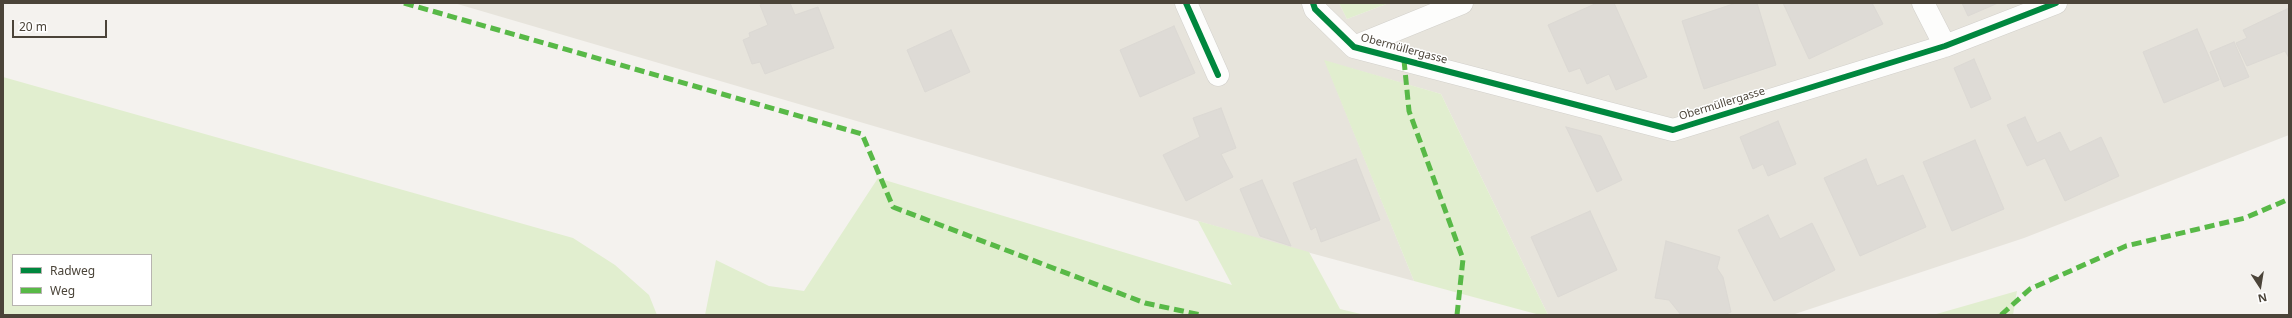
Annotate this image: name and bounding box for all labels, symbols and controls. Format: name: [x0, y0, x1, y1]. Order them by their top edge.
scale bar: [14, 12, 109, 38]
text: 20 m: [19, 18, 47, 35]
street label: Obermüllergasse: [1359, 31, 1449, 67]
street label: Obermüllergasse: [1677, 85, 1767, 123]
legend: [12, 254, 152, 306]
text: Radweg: [50, 262, 95, 279]
north arrow: [2240, 266, 2280, 306]
text: Weg: [50, 282, 75, 299]
text: N: [2257, 290, 2269, 306]

